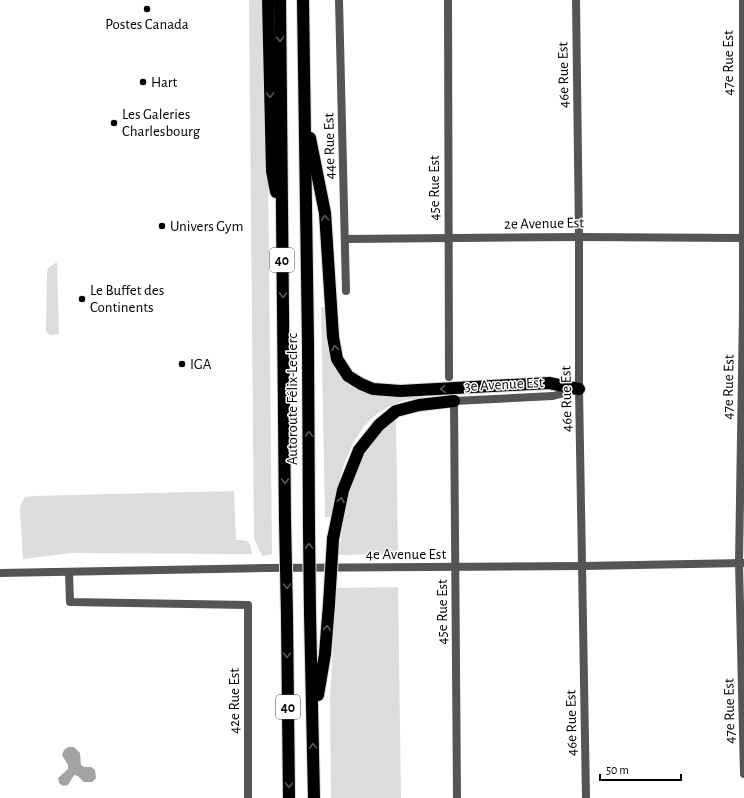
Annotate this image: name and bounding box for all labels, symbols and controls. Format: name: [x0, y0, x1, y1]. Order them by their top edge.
marker: Postes Canada: [142, 4, 152, 14]
place label: Postes Canada: [105, 17, 189, 32]
street label: 47e Rue Est: [721, 30, 736, 96]
one-way arrow: [276, 36, 284, 42]
street label: 46e Rue Est: [555, 42, 572, 108]
place label: Hart: [151, 75, 178, 90]
marker: Hart: [138, 77, 148, 87]
one-way arrow: [266, 92, 274, 98]
place label: Les Galeries Charlesbourg: [122, 107, 201, 139]
street label: 44e Rue Est: [321, 112, 338, 179]
marker: Les Galeries Charlesbourg: [109, 118, 119, 128]
street label: 45e Rue Est: [427, 155, 442, 221]
one-way arrow: [321, 215, 330, 221]
street label: 2e Avenue Est: [504, 215, 584, 232]
place label: Univers Gym: [170, 219, 243, 234]
marker: Univers Gym: [157, 221, 167, 231]
road number: 40: [270, 248, 294, 272]
place label: Le Buffet des Continents: [90, 283, 164, 315]
one-way arrow: [279, 292, 287, 298]
marker: Le Buffet des Continents: [77, 294, 87, 304]
street label: Autoroute Félix-Leclerc: [285, 333, 300, 465]
one-way arrow: [331, 345, 340, 351]
street label: 47e Rue Est: [720, 354, 737, 420]
place label: IGA: [190, 357, 212, 372]
marker: IGA: [177, 359, 187, 369]
street label: 46e Rue Est: [558, 366, 575, 432]
street label: 3e Avenue Est: [464, 375, 544, 394]
one-way arrow: [440, 384, 446, 393]
one-way arrow: [305, 431, 313, 437]
one-way arrow: [281, 478, 289, 484]
one-way arrow: [336, 497, 344, 504]
one-way arrow: [305, 543, 313, 549]
street label: 4e Avenue Est: [366, 547, 446, 562]
street label: 45e Rue Est: [435, 579, 450, 645]
one-way arrow: [282, 583, 291, 589]
one-way arrow: [322, 625, 331, 631]
one-way arrow: [283, 652, 291, 658]
street label: 42e Rue Est: [227, 668, 242, 734]
street label: 47e Rue Est: [721, 678, 738, 744]
street label: 46e Rue Est: [563, 690, 580, 756]
road number: 40: [276, 695, 300, 719]
one-way arrow: [309, 743, 317, 749]
scale bar: [600, 756, 681, 782]
text: 50 m: [606, 764, 629, 776]
one-way arrow: [284, 782, 293, 788]

